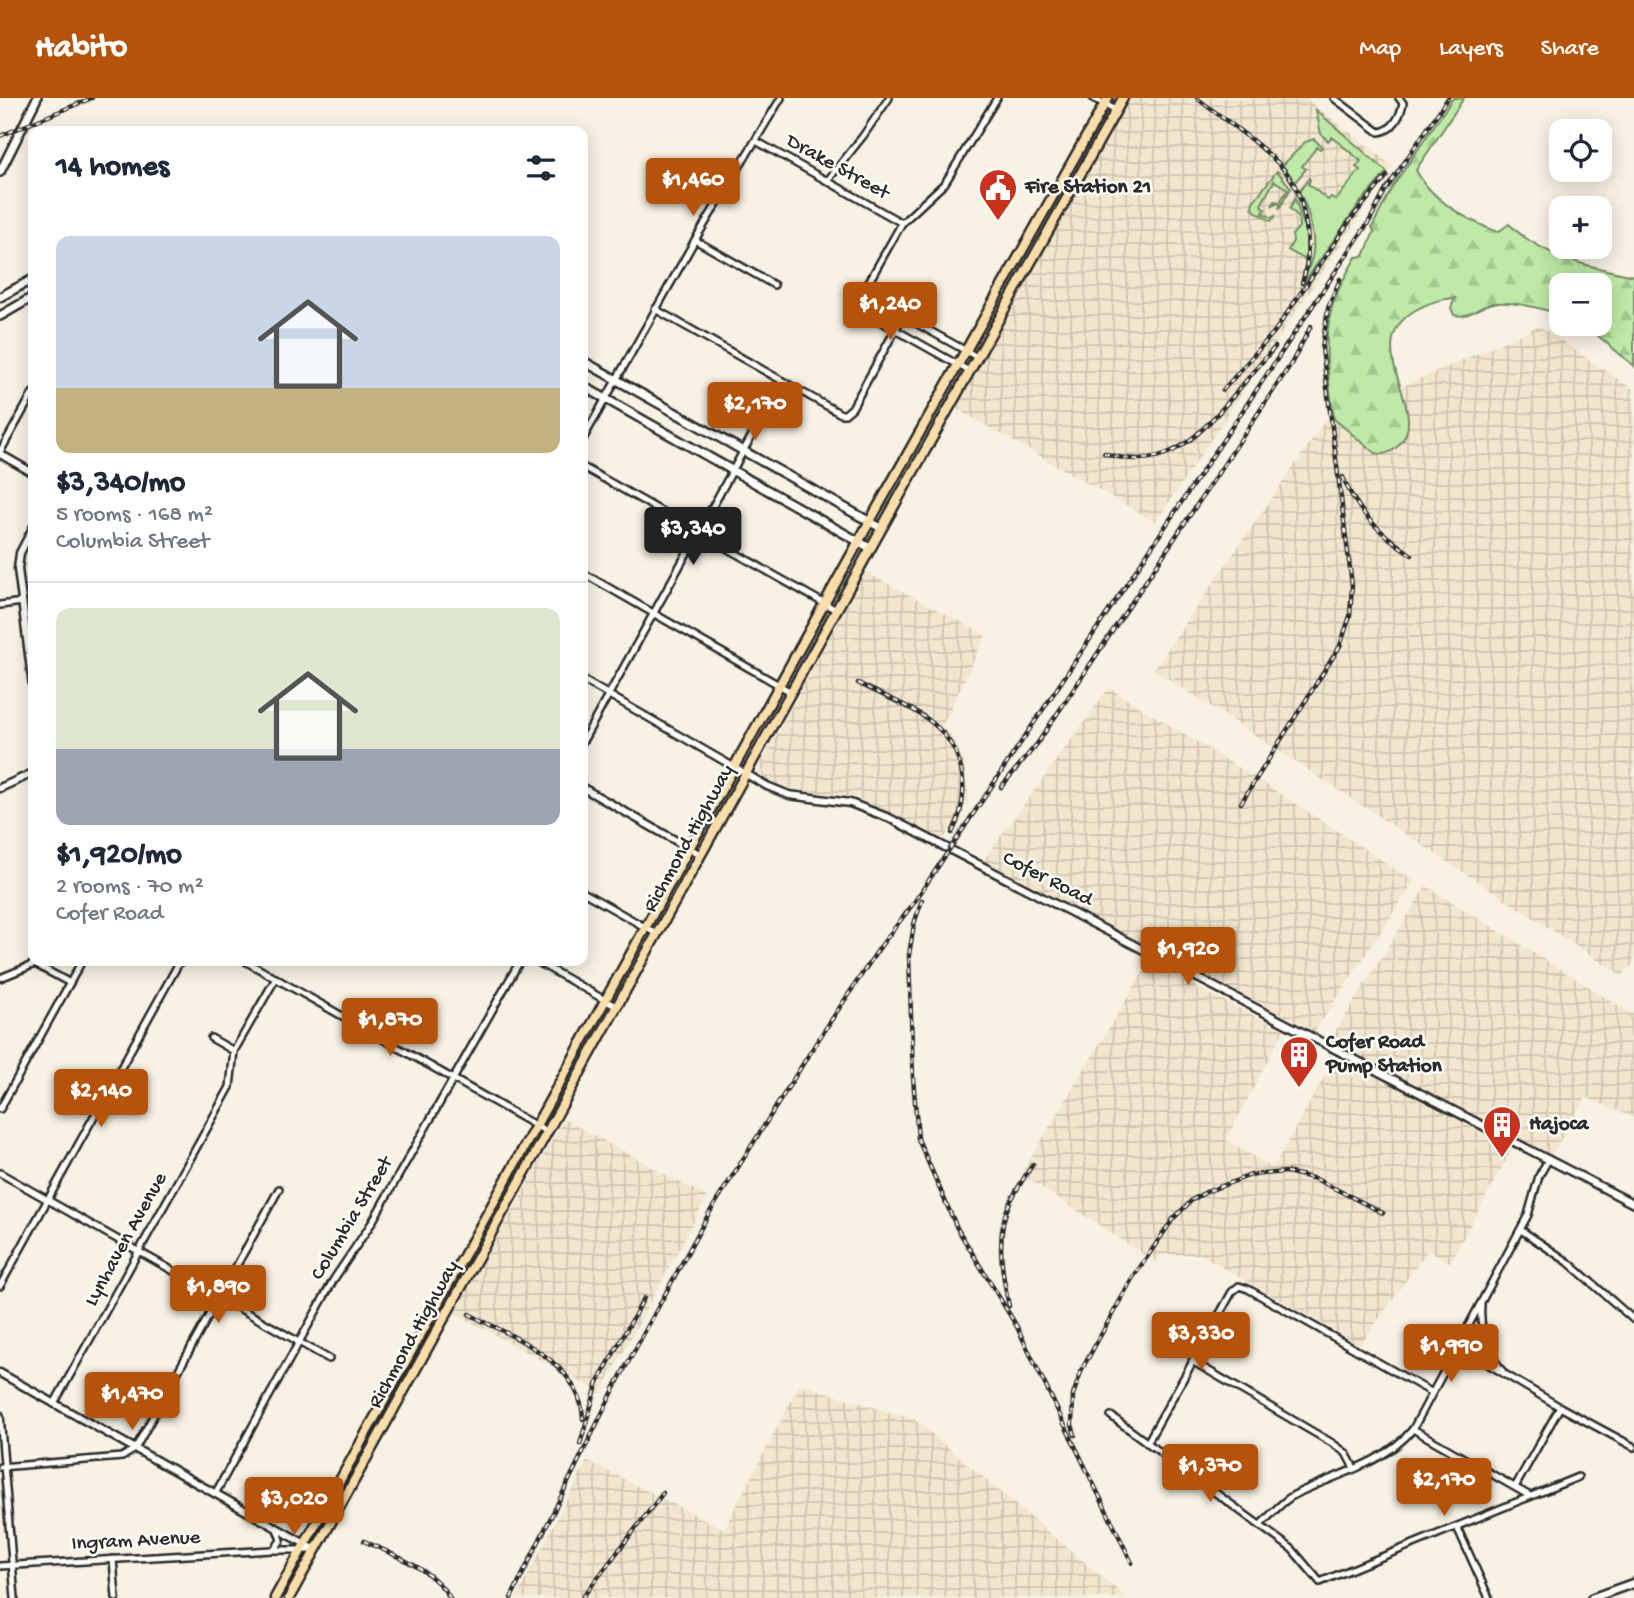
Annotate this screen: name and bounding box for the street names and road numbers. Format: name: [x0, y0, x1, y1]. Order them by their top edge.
street label: Drake Street: [779, 128, 895, 208]
street label: Richmond Highway: [639, 761, 741, 917]
street label: Cofer Road: [998, 847, 1098, 914]
street label: Columbia Street: [306, 1151, 401, 1285]
street label: Lynhaven Avenue: [80, 1168, 175, 1311]
street label: Richmond Highway: [364, 1257, 466, 1413]
street label: Ingram Avenue: [71, 1526, 202, 1558]

